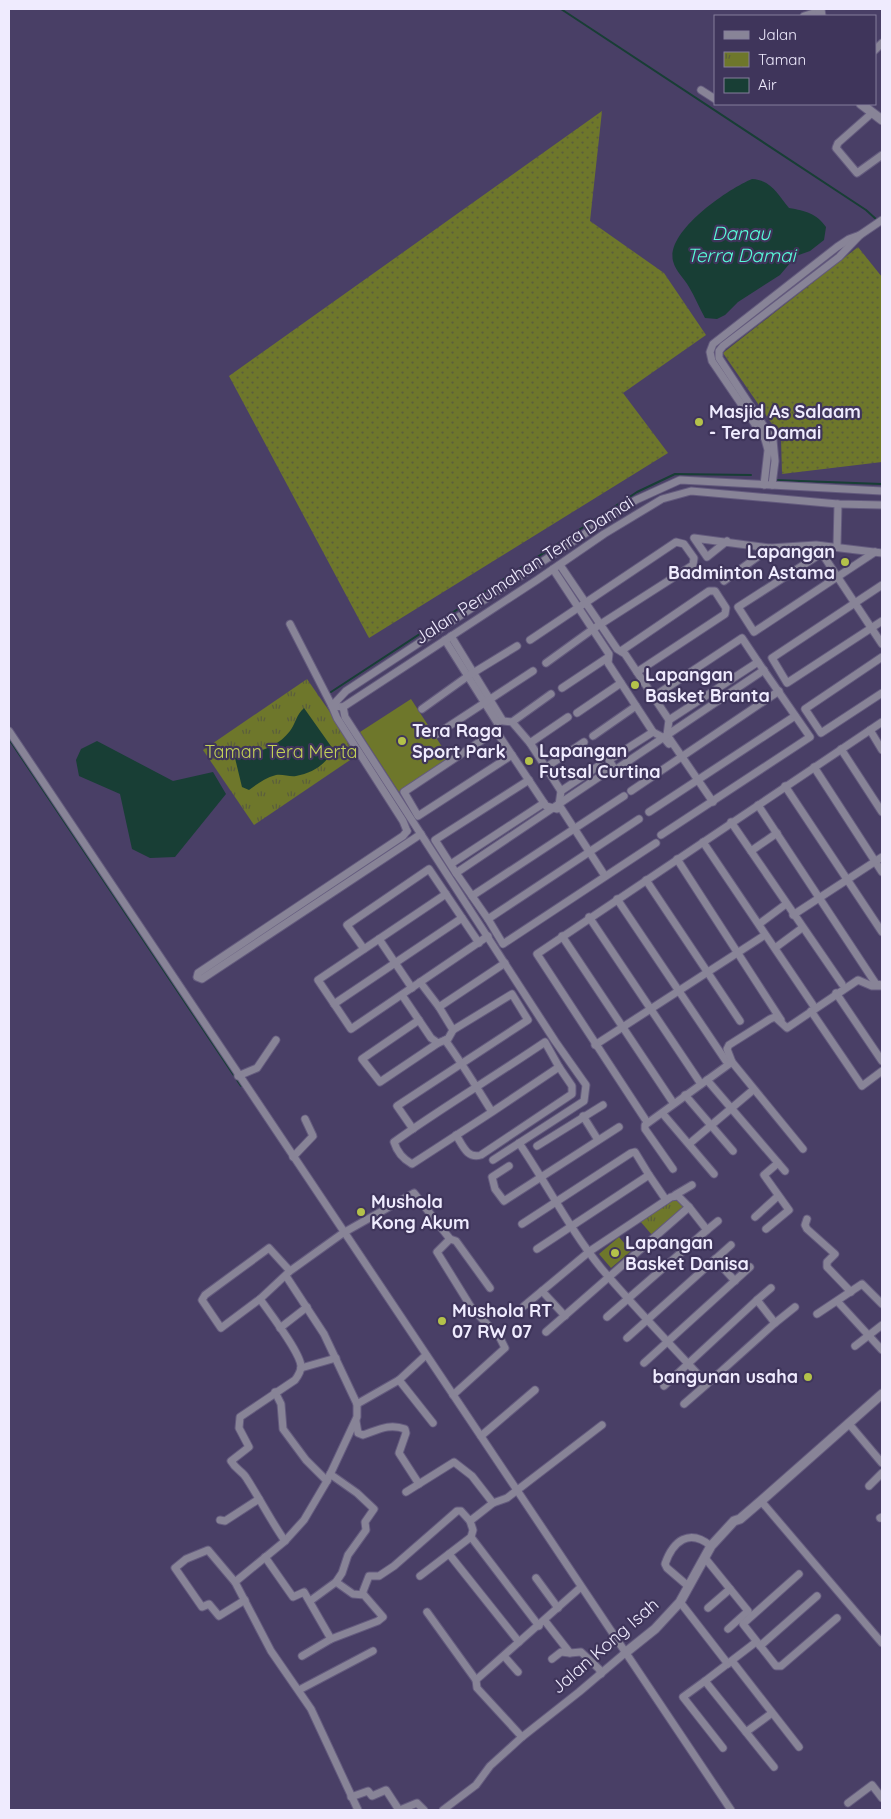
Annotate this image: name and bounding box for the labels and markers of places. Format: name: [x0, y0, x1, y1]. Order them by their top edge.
place label: Masjid As Salaam - Tera Damai: [709, 400, 861, 444]
marker: Masjid As Salaam - Tera Damai: [693, 416, 705, 428]
place label: Lapangan Badminton Astama: [668, 540, 835, 584]
marker: Lapangan Badminton Astama: [839, 556, 851, 568]
place label: Lapangan Basket Branta: [645, 663, 770, 707]
marker: Lapangan Basket Branta: [629, 679, 641, 691]
place label: Tera Raga Sport Park: [412, 719, 506, 763]
marker: Tera Raga Sport Park: [396, 735, 408, 747]
place label: Lapangan Futsal Curtina: [539, 739, 660, 783]
marker: Lapangan Futsal Curtina: [523, 755, 535, 767]
place label: Mushola Kong Akum: [371, 1190, 470, 1234]
marker: Mushola Kong Akum: [355, 1206, 367, 1218]
place label: Lapangan Basket Danisa: [625, 1231, 749, 1275]
marker: Lapangan Basket Danisa: [609, 1247, 621, 1259]
place label: Mushola RT 07 RW 07: [452, 1299, 552, 1343]
marker: Mushola RT 07 RW 07: [436, 1315, 448, 1327]
place label: bangunan usaha: [652, 1365, 798, 1388]
marker: bangunan usaha: [802, 1371, 814, 1383]

